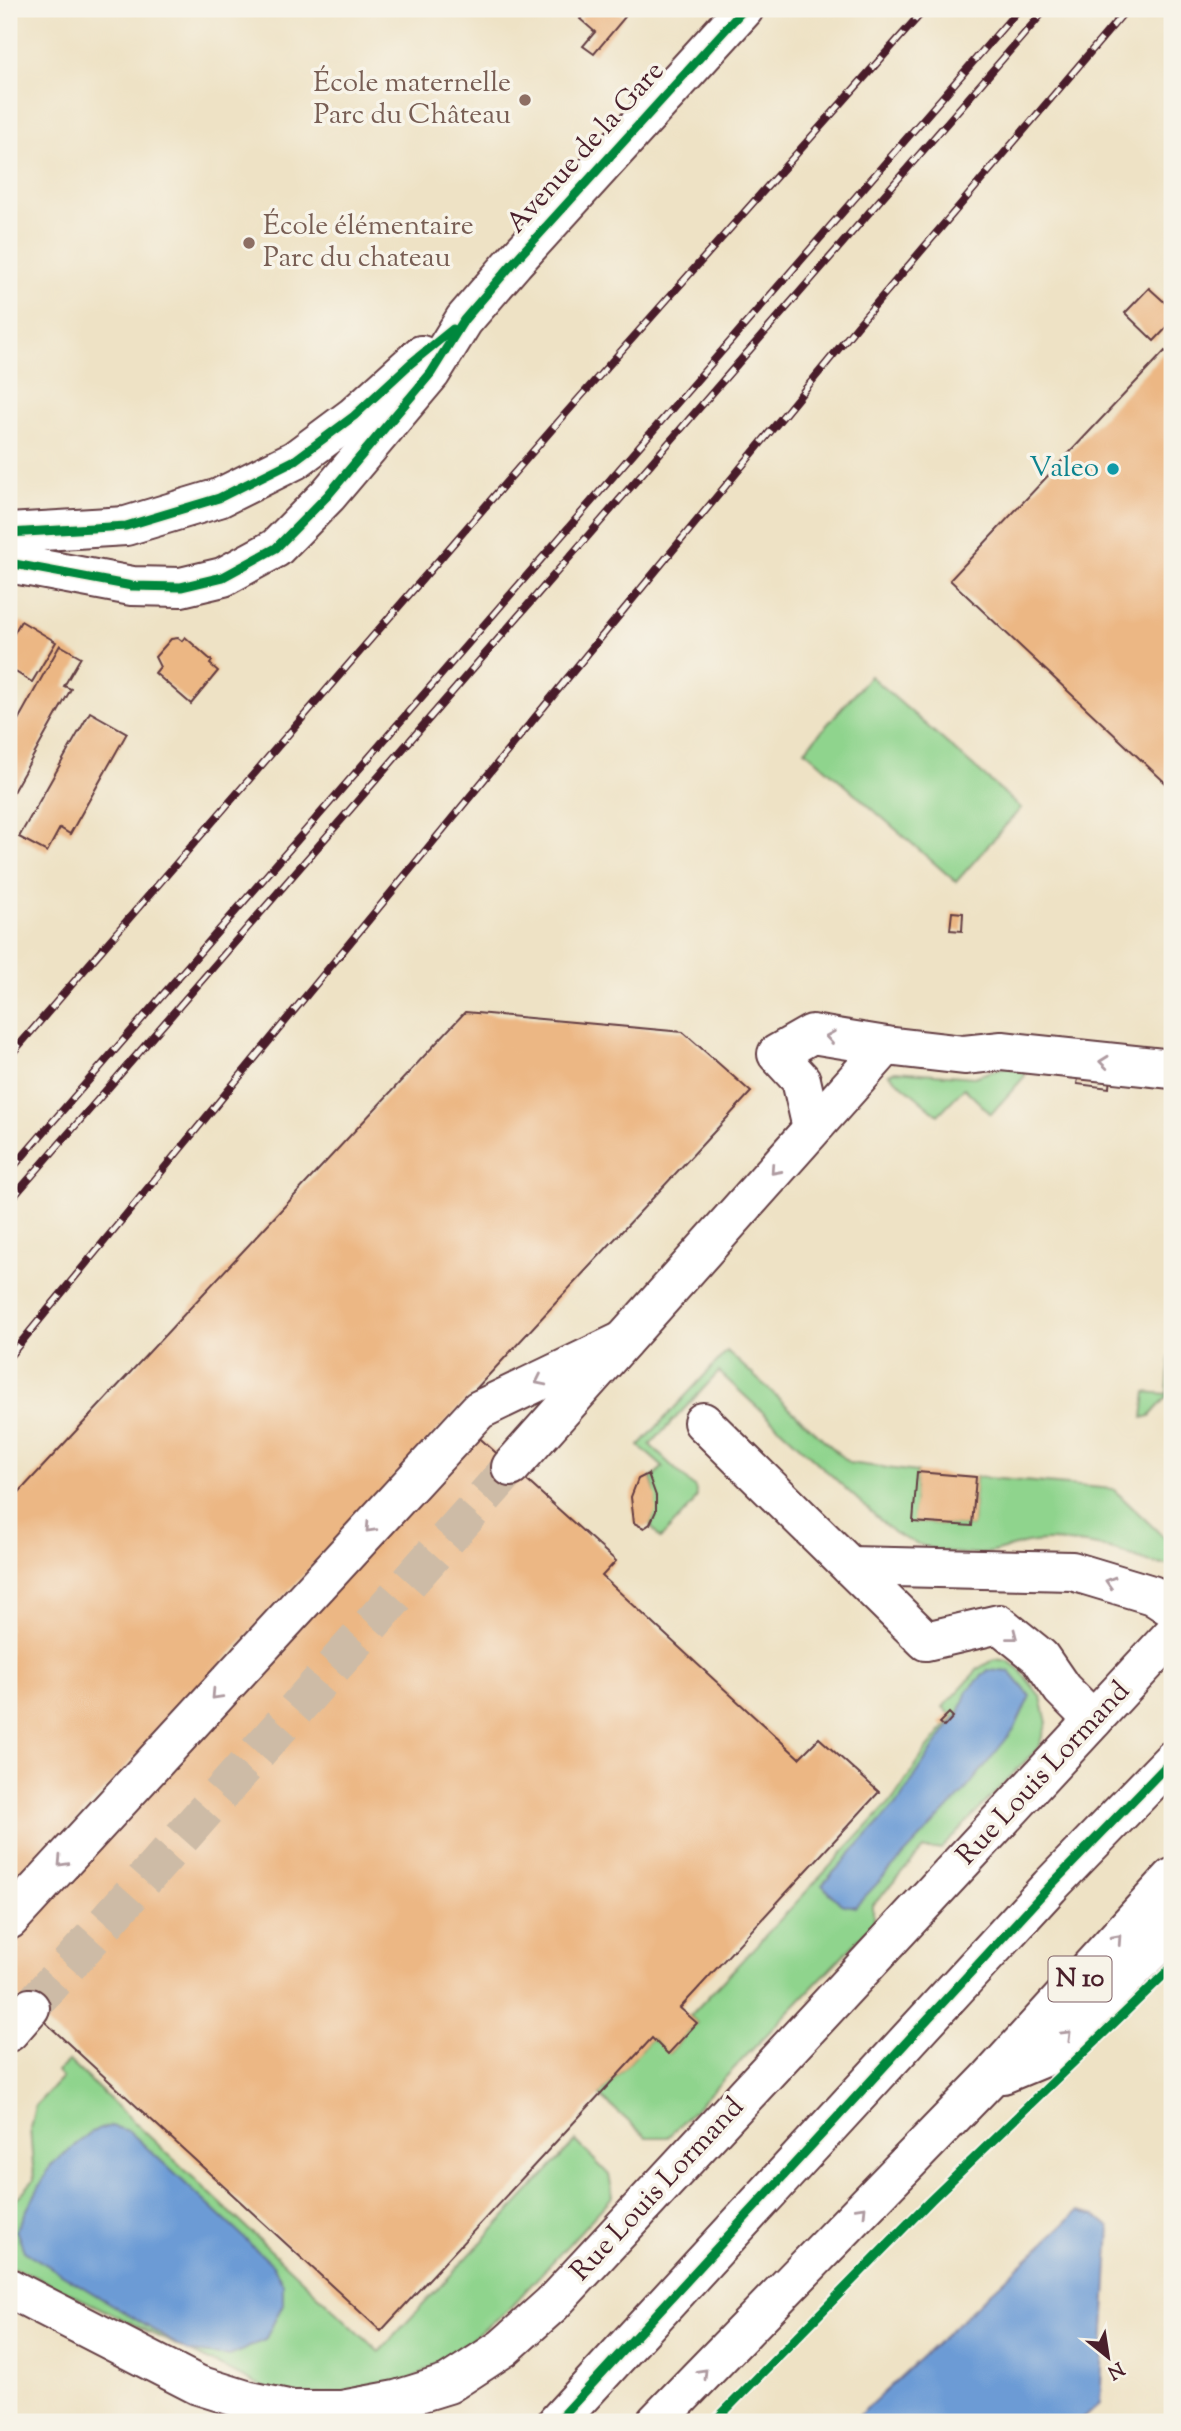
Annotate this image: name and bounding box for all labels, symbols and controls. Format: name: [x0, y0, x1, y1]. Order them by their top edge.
street label: Avenue de la Gare: [498, 53, 674, 243]
place label: École maternelle Parc du Château: [313, 64, 511, 136]
marker: École maternelle Parc du Château: [517, 92, 533, 108]
place label: École élémentaire Parc du chateau: [263, 207, 474, 279]
marker: École élémentaire Parc du chateau: [241, 235, 257, 251]
place label: Valeo: [1029, 449, 1099, 489]
marker: Valeo: [1105, 461, 1121, 477]
one-way arrow: [824, 1030, 836, 1045]
one-way arrow: [1099, 1054, 1110, 1069]
one-way arrow: [771, 1162, 783, 1175]
one-way arrow: [535, 1373, 547, 1387]
one-way arrow: [366, 1520, 379, 1533]
one-way arrow: [1104, 1576, 1116, 1591]
one-way arrow: [1005, 1627, 1018, 1640]
street label: Rue Louis Lormand: [948, 1673, 1140, 1875]
one-way arrow: [212, 1687, 224, 1700]
one-way arrow: [57, 1854, 70, 1867]
one-way arrow: [1108, 1934, 1121, 1947]
road number: N 10: [1048, 1956, 1112, 2002]
one-way arrow: [1059, 2030, 1072, 2043]
street label: Rue Louis Lormand: [562, 2089, 754, 2291]
one-way arrow: [853, 2205, 866, 2218]
north arrow: [1072, 2322, 1142, 2392]
text: N: [1102, 2354, 1129, 2385]
one-way arrow: [695, 2368, 708, 2381]

